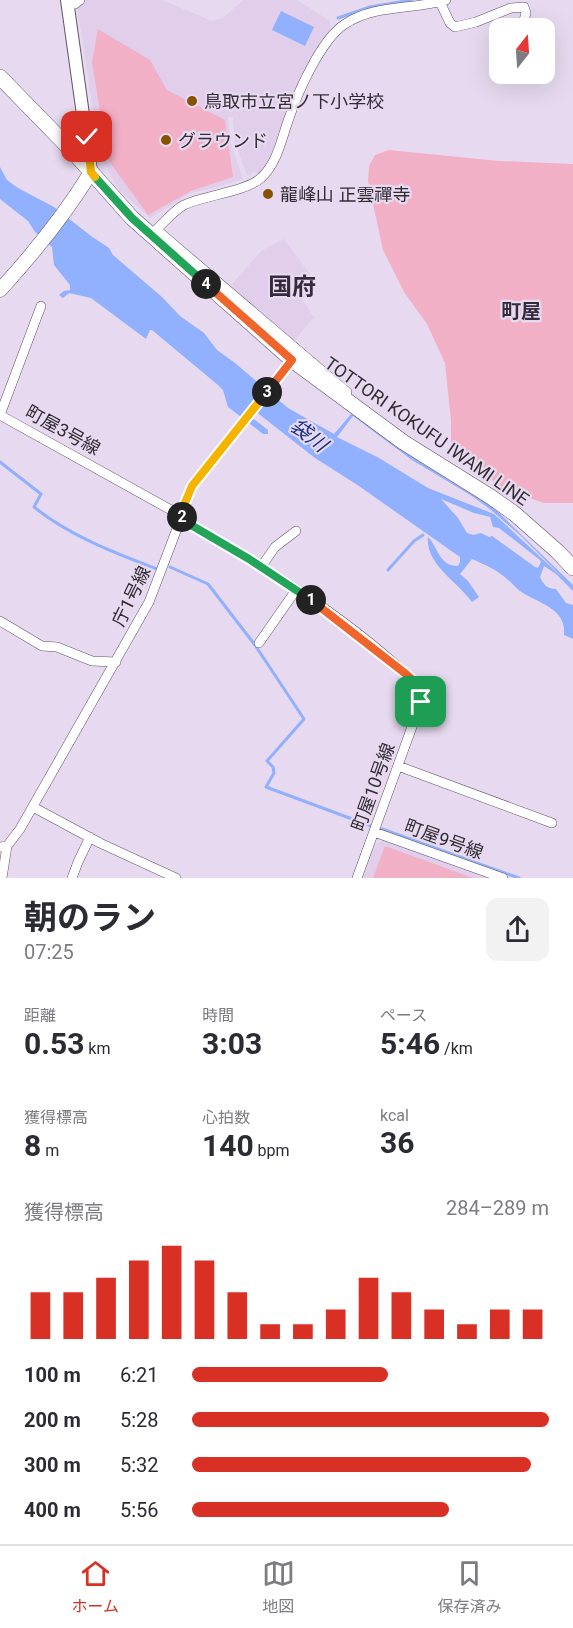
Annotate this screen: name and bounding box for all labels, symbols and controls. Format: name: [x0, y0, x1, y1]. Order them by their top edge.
north arrow: [489, 18, 555, 84]
map controls: [489, 18, 555, 84]
place label: 鳥取市立宮ノ下小学校: [204, 91, 384, 112]
marker: 鳥取市立宮ノ下小学校: [185, 94, 199, 108]
pin: [61, 111, 112, 162]
icon: check: [70, 120, 103, 153]
place label: グラウンド: [178, 130, 268, 151]
marker: グラウンド: [159, 133, 173, 147]
place label: 龍峰山 正雲禪寺: [280, 184, 410, 205]
marker: 龍峰山 正雲禪寺: [261, 187, 275, 201]
pin: 4: [191, 269, 221, 299]
district label: 国府: [268, 273, 316, 301]
text: 4: [201, 274, 211, 293]
district label: 町屋: [501, 299, 541, 323]
street label: TOTTORI KOKUFU IWAMI LINE: [321, 352, 533, 510]
pin: 3: [252, 377, 282, 407]
text: 3: [262, 382, 272, 401]
street label: 町屋3号線: [22, 401, 104, 459]
water label: 袋川: [286, 413, 334, 458]
pin: 2: [167, 502, 197, 532]
text: 2: [177, 507, 187, 526]
street label: 庁1号線: [108, 563, 154, 629]
pin: 1: [296, 585, 326, 615]
text: 1: [306, 590, 316, 609]
pin: [395, 676, 446, 727]
icon: arrive: [404, 685, 437, 718]
street label: 町屋10号線: [347, 740, 399, 834]
street label: 町屋9号線: [402, 815, 486, 863]
text: 朝のラン: [24, 898, 156, 937]
button: share: [486, 898, 549, 961]
text: 07:25: [24, 940, 74, 964]
text: 距離: [24, 1006, 56, 1025]
text: 時間: [202, 1006, 234, 1025]
text: ペース: [380, 1006, 427, 1025]
text: 0.53: [24, 1026, 84, 1061]
text: 3:03: [202, 1026, 262, 1061]
text: 5:46: [380, 1026, 440, 1061]
text: km: [84, 1039, 110, 1058]
text: /km: [440, 1039, 473, 1058]
text: kcal: [380, 1106, 409, 1125]
text: 獲得標高: [24, 1108, 88, 1127]
text: 心拍数: [202, 1108, 250, 1127]
text: 36: [380, 1125, 414, 1160]
text: 8: [24, 1128, 41, 1163]
text: 140: [202, 1128, 254, 1163]
text: m: [41, 1141, 59, 1160]
text: bpm: [254, 1141, 290, 1160]
text: 284–289 m: [446, 1196, 549, 1220]
text: 獲得標高: [24, 1200, 104, 1224]
text: 100 m: [24, 1363, 81, 1387]
text: 6:21: [120, 1363, 159, 1387]
text: 200 m: [24, 1408, 81, 1432]
text: 5:28: [120, 1408, 159, 1432]
text: 300 m: [24, 1453, 81, 1477]
text: 5:32: [120, 1453, 159, 1477]
text: 400 m: [24, 1498, 81, 1522]
text: 5:56: [120, 1498, 159, 1522]
tab: ホーム: [71, 1557, 119, 1617]
tab: 地図: [262, 1557, 295, 1617]
tab: 保存済み: [438, 1557, 502, 1617]

